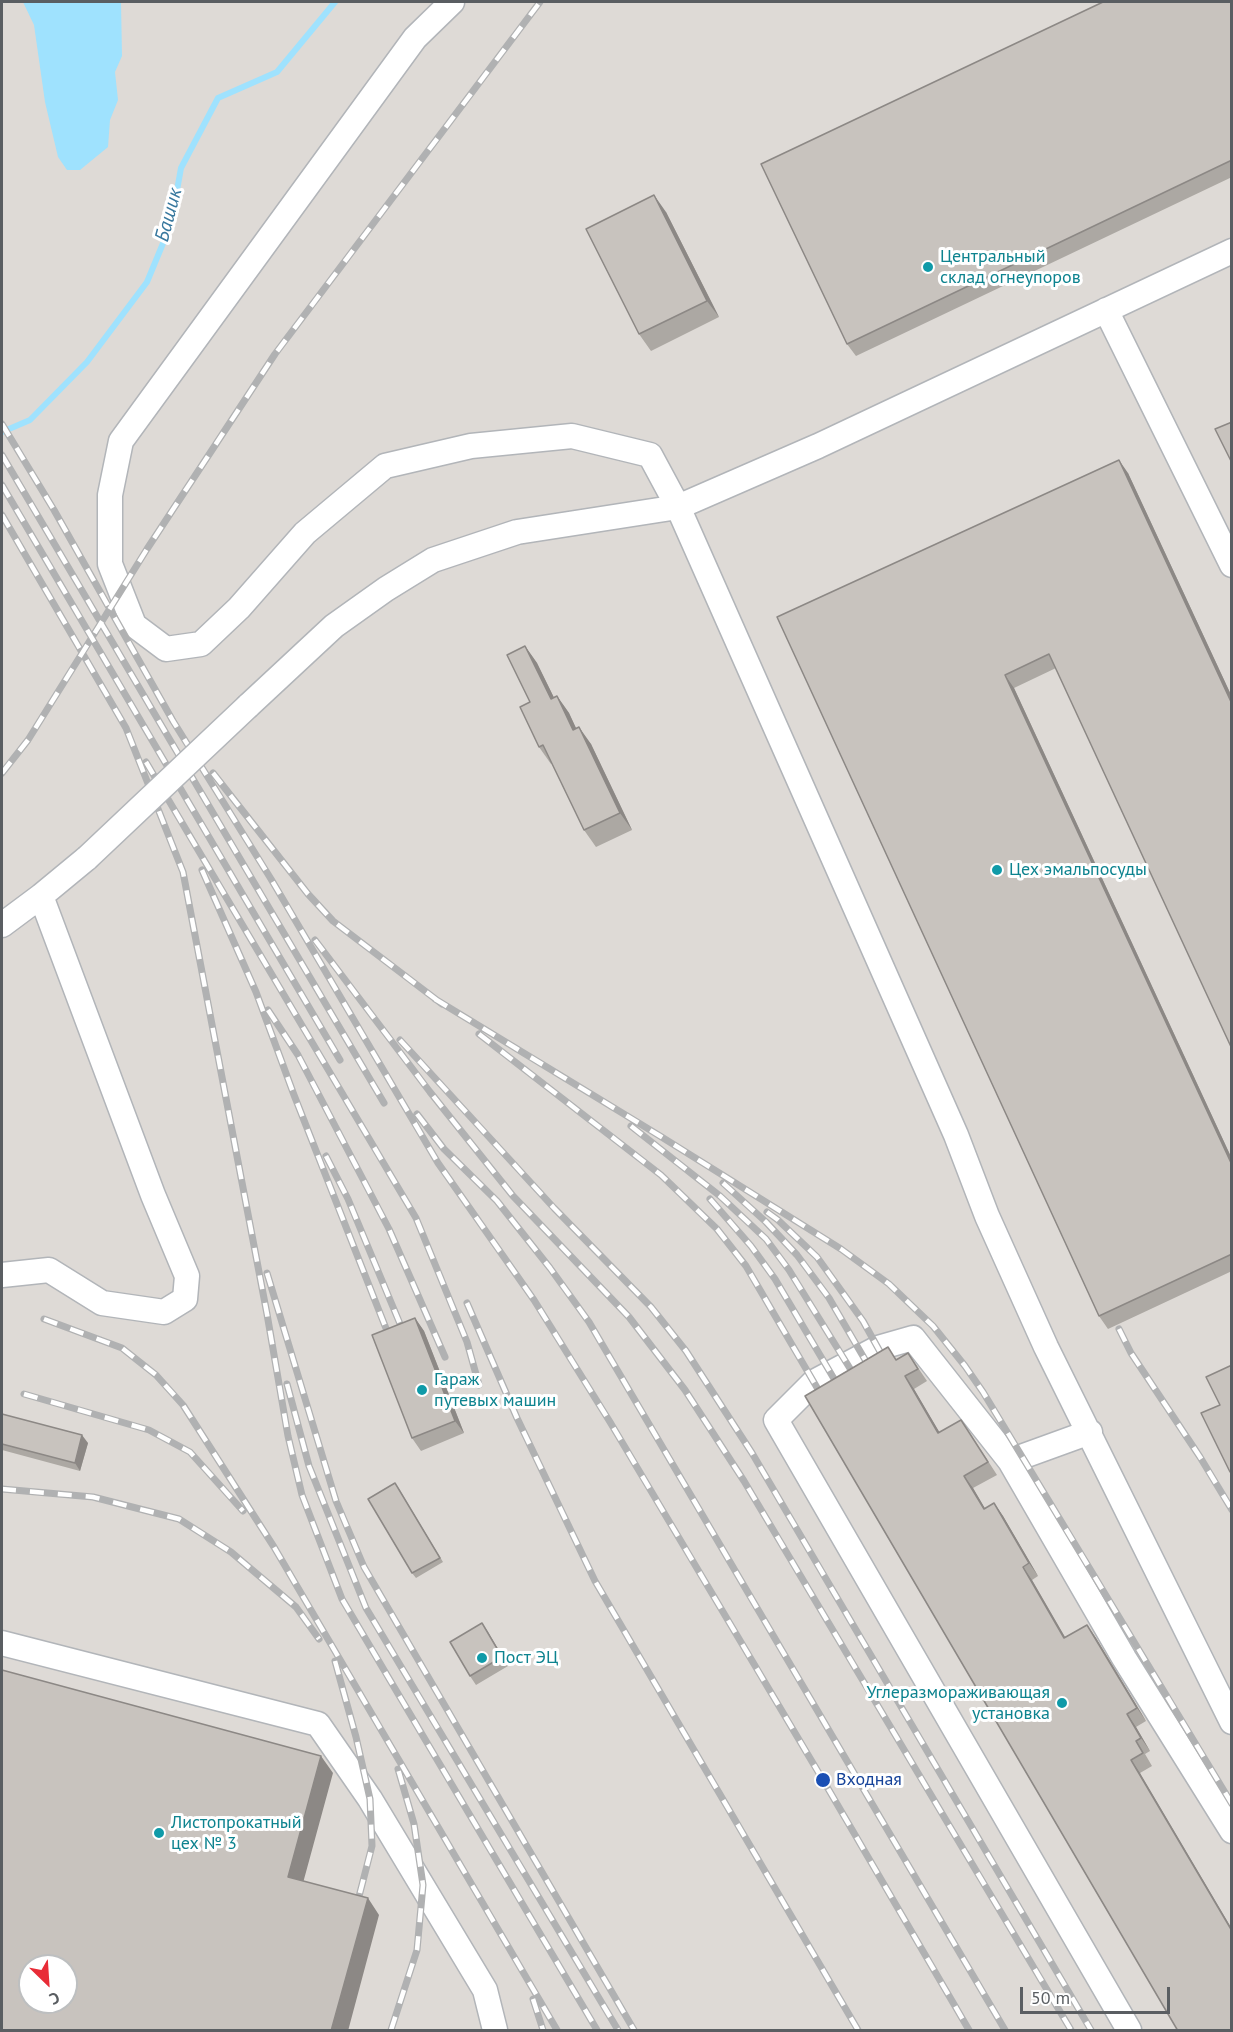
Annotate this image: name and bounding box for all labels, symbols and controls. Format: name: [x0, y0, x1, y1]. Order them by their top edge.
water label: Башик: [150, 186, 188, 244]
place label: Центральный склад огнеупоров: [940, 246, 1081, 288]
marker: Центральный склад огнеупоров: [921, 260, 935, 274]
place label: Цех эмальпосуды: [1009, 859, 1147, 881]
marker: Цех эмальпосуды: [990, 863, 1004, 877]
place label: Гараж путевых машин: [434, 1369, 556, 1412]
marker: Гараж путевых машин: [415, 1383, 429, 1397]
place label: Поcт ЭЦ: [494, 1647, 558, 1669]
marker: Поcт ЭЦ: [475, 1651, 489, 1665]
place label: Углеразмораживающая установка: [866, 1682, 1050, 1724]
marker: Углеразмораживающая установка: [1055, 1696, 1069, 1710]
place label: Входная: [836, 1769, 902, 1791]
marker: Входная: [814, 1771, 832, 1789]
place label: Листопрокатный цех № 3: [171, 1812, 302, 1854]
marker: Листопрокатный цех № 3: [152, 1826, 166, 1840]
north arrow: [18, 1954, 78, 2014]
scale bar: [1023, 1975, 1173, 2013]
text: 50 m: [1031, 1986, 1070, 2009]
text: С: [46, 1988, 63, 2009]

